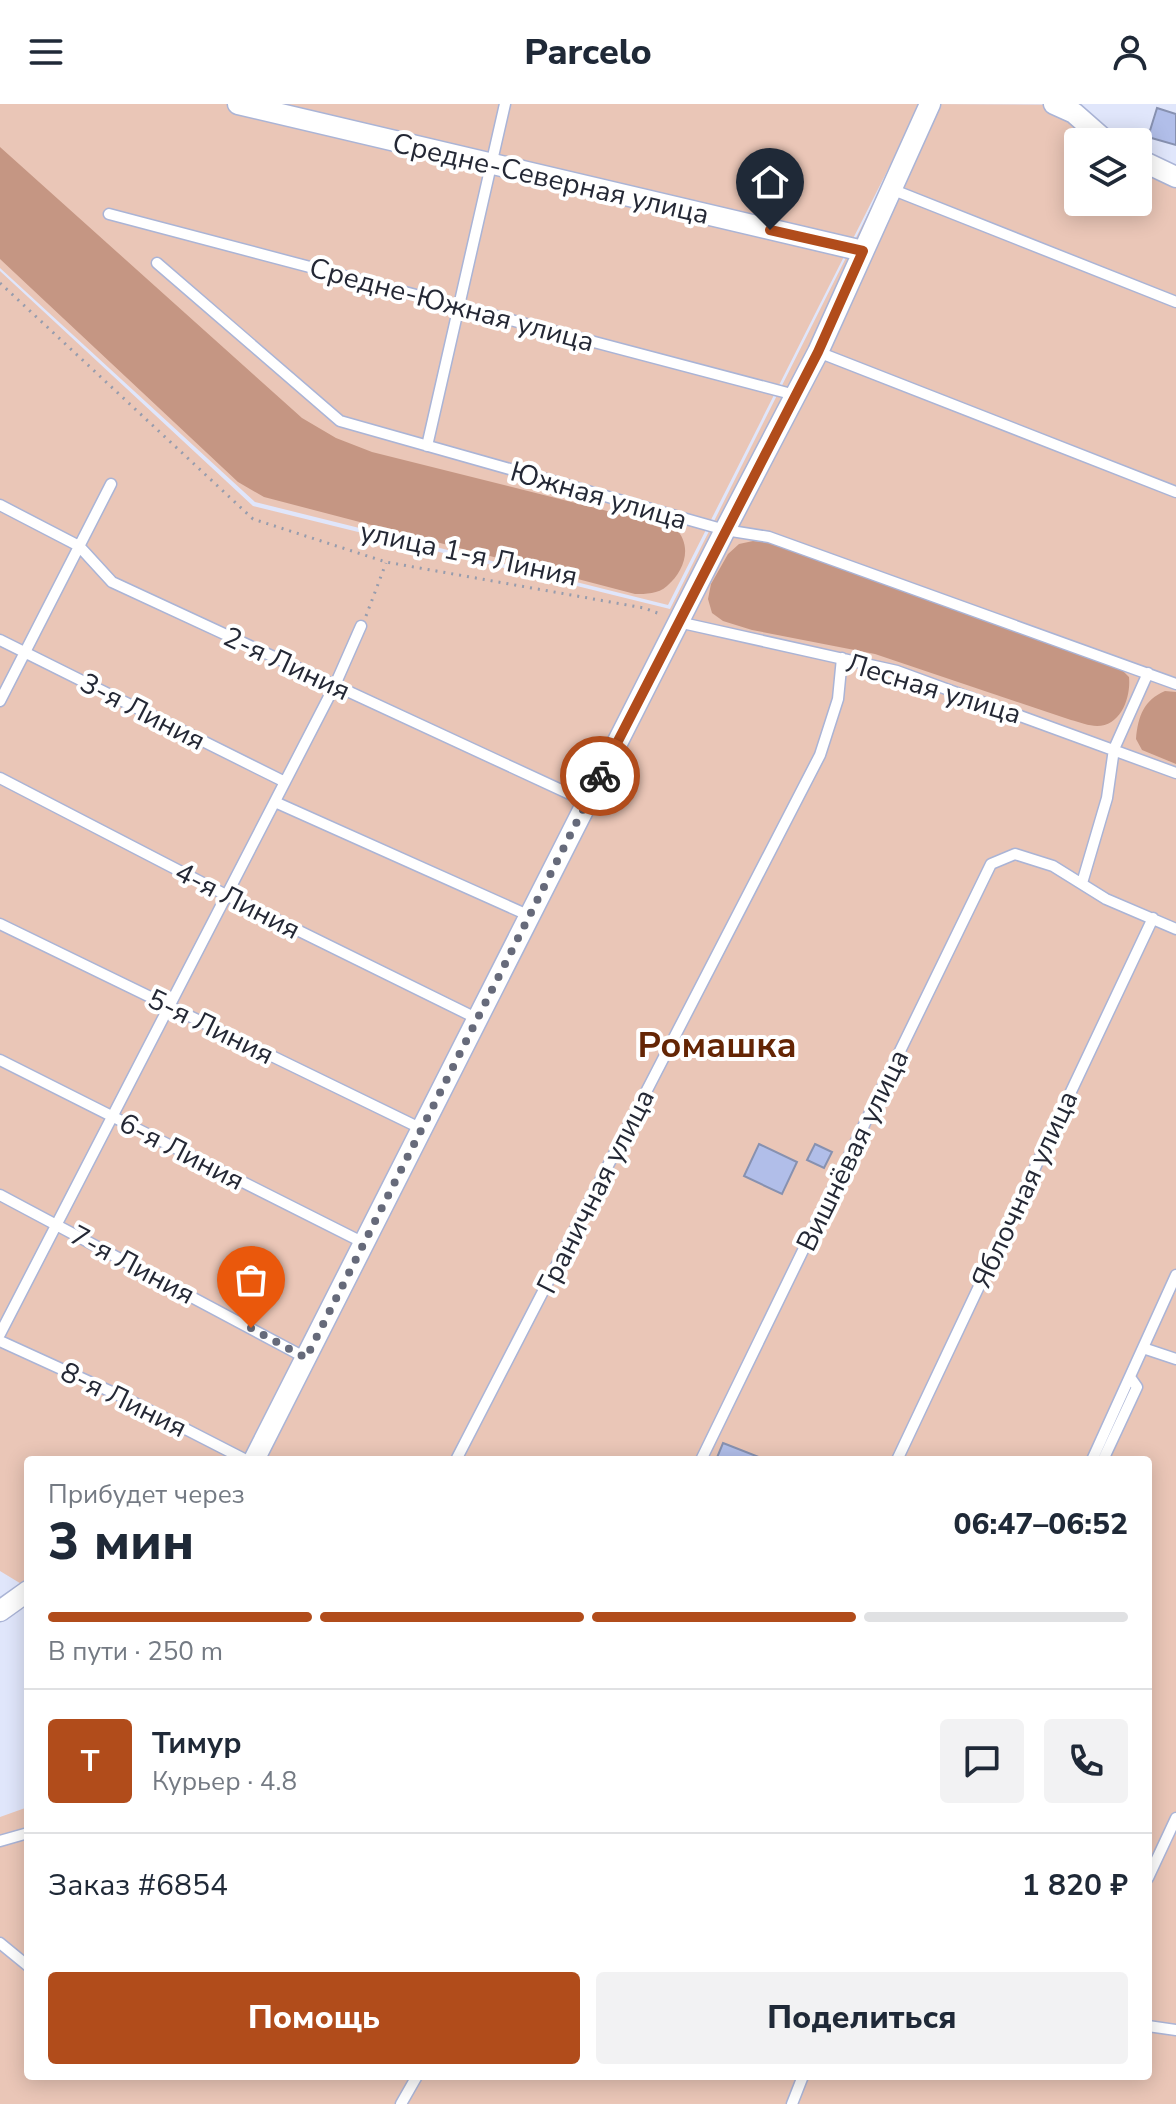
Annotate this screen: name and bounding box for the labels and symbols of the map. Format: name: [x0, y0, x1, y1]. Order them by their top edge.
street label: Средне-Северная улица: [389, 124, 713, 234]
pin: [736, 148, 804, 230]
street label: Средне-Южная улица: [305, 249, 598, 361]
street label: Южная улица: [506, 453, 692, 539]
street label: улица 1-я Линия: [357, 512, 581, 596]
street label: 2-я Линия: [217, 618, 356, 710]
street label: Лесная улица: [842, 644, 1026, 734]
street label: 3-я Линия: [73, 664, 212, 760]
courier: [560, 736, 640, 816]
street label: 4-я Линия: [168, 853, 307, 949]
street label: 5-я Линия: [141, 980, 280, 1074]
district label: Ромашка: [637, 1021, 797, 1070]
street label: Вишнёвая улица: [788, 1043, 918, 1258]
street label: Граничная улица: [528, 1083, 664, 1300]
street label: Яблочная улица: [963, 1085, 1087, 1294]
street label: 6-я Линия: [112, 1104, 251, 1200]
street label: 7-я Линия: [64, 1216, 201, 1314]
pin: [217, 1246, 285, 1328]
street label: 8-я Линия: [54, 1353, 193, 1447]

